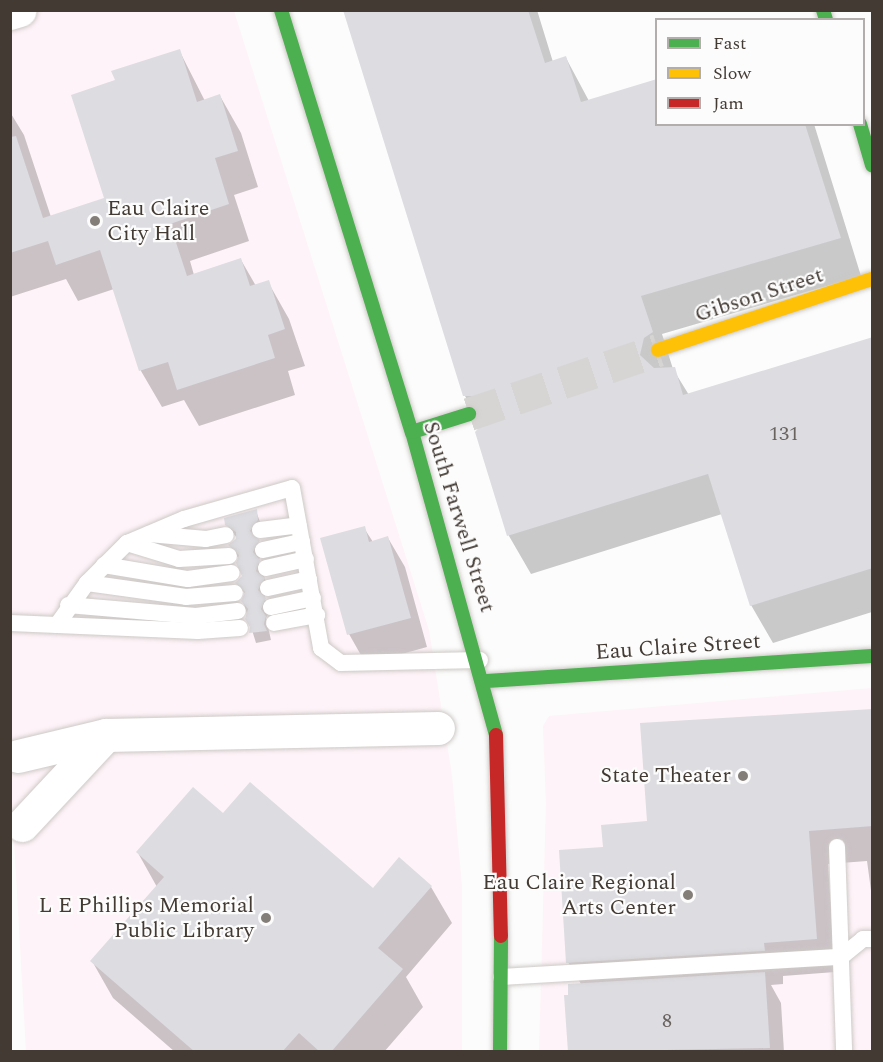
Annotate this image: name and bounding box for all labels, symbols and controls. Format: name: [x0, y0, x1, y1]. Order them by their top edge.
legend: [655, 18, 865, 126]
text: Fast: [713, 30, 746, 57]
text: Slow: [713, 60, 751, 87]
text: Jam: [713, 90, 744, 117]
place label: Eau Claire City Hall: [107, 195, 209, 246]
marker: Eau Claire City Hall: [88, 214, 102, 228]
street label: Gibson Street: [691, 262, 827, 328]
street label: South Farwell Street: [417, 418, 501, 616]
house number: 131: [769, 422, 799, 446]
street label: Eau Claire Street: [594, 628, 762, 666]
place label: State Theater: [600, 763, 731, 789]
marker: State Theater: [736, 769, 750, 783]
place label: Eau Claire Regional Arts Center: [482, 869, 676, 920]
marker: Eau Claire Regional Arts Center: [681, 888, 695, 902]
place label: L E Phillips Memorial Public Library: [39, 892, 254, 944]
marker: L E Phillips Memorial Public Library: [259, 911, 273, 925]
house number: 8: [662, 1009, 672, 1033]

